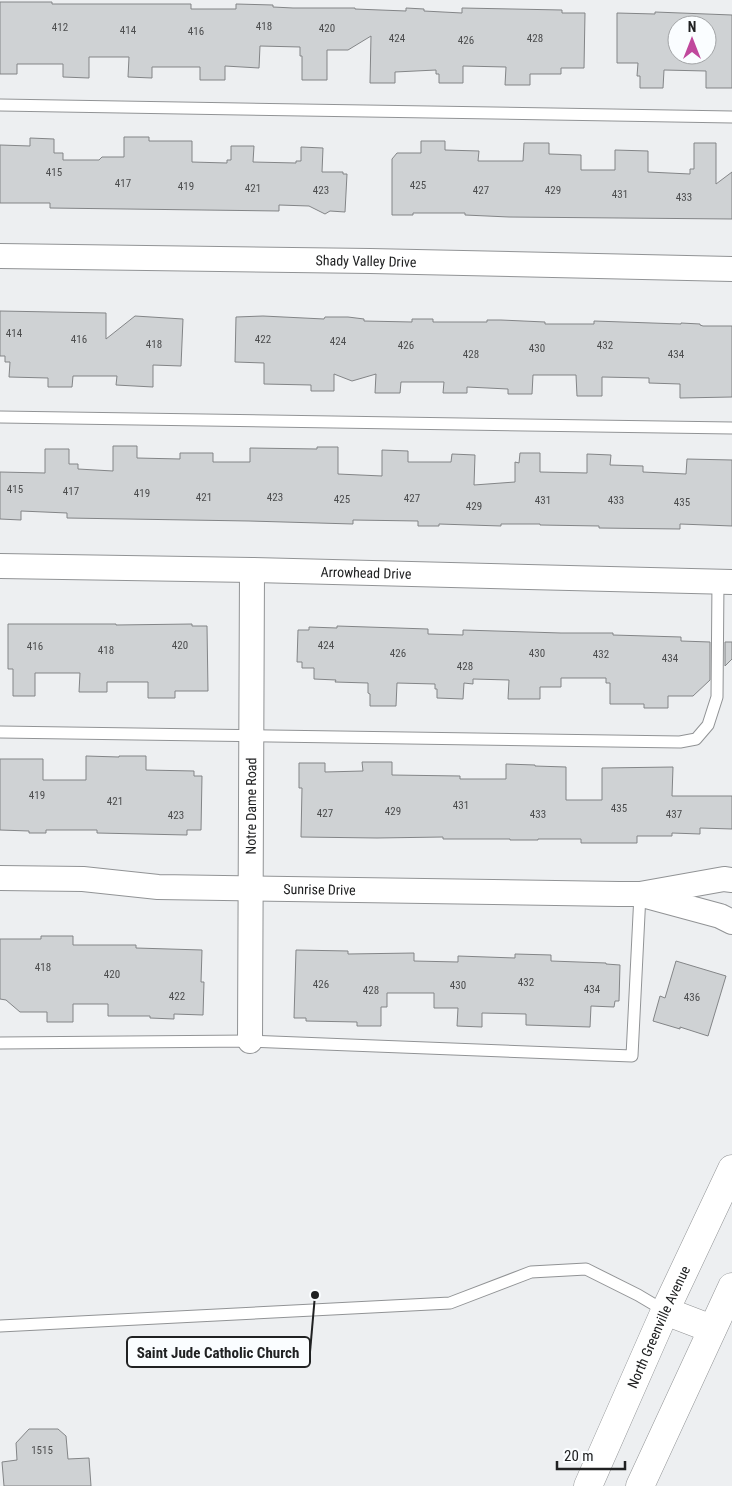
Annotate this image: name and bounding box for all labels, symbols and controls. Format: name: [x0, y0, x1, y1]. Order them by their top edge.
north arrow: [667, 15, 717, 65]
text: N: [688, 19, 696, 35]
house number: 418: [256, 20, 272, 33]
house number: 412: [52, 21, 68, 34]
house number: 420: [319, 22, 335, 35]
house number: 414: [120, 24, 137, 37]
house number: 416: [188, 25, 204, 38]
house number: 424: [389, 32, 406, 45]
house number: 428: [527, 32, 543, 45]
house number: 426: [458, 34, 474, 47]
house number: 415: [46, 166, 62, 179]
house number: 417: [115, 177, 131, 190]
house number: 425: [410, 179, 426, 192]
house number: 419: [178, 180, 194, 193]
house number: 421: [245, 182, 261, 195]
house number: 423: [313, 184, 329, 197]
house number: 427: [473, 184, 489, 197]
house number: 429: [545, 184, 561, 197]
house number: 431: [612, 188, 628, 201]
house number: 433: [676, 191, 692, 204]
street label: Shady Valley Drive: [315, 252, 417, 270]
house number: 414: [6, 327, 23, 340]
house number: 416: [71, 333, 87, 346]
house number: 422: [255, 333, 271, 346]
house number: 424: [330, 335, 347, 348]
house number: 418: [146, 338, 162, 351]
house number: 426: [398, 339, 414, 352]
house number: 432: [597, 339, 613, 352]
house number: 430: [529, 342, 545, 355]
house number: 428: [463, 348, 479, 361]
house number: 434: [668, 348, 685, 361]
house number: 415: [7, 483, 23, 496]
house number: 417: [63, 485, 79, 498]
house number: 419: [134, 487, 150, 500]
house number: 421: [196, 491, 212, 504]
house number: 423: [267, 491, 283, 504]
house number: 427: [404, 492, 420, 505]
house number: 425: [334, 493, 350, 506]
house number: 431: [535, 494, 551, 507]
house number: 433: [608, 494, 624, 507]
house number: 435: [674, 496, 690, 509]
house number: 429: [466, 500, 482, 513]
street label: Arrowhead Drive: [320, 564, 412, 582]
house number: 420: [172, 639, 188, 652]
house number: 424: [318, 639, 335, 652]
house number: 416: [27, 640, 43, 653]
house number: 418: [98, 644, 114, 657]
house number: 426: [390, 647, 406, 660]
house number: 430: [529, 647, 545, 660]
house number: 432: [593, 648, 609, 661]
house number: 434: [662, 652, 679, 665]
house number: 428: [457, 660, 473, 673]
street label: Notre Dame Road: [243, 757, 259, 855]
house number: 419: [29, 789, 45, 802]
house number: 421: [107, 795, 123, 808]
house number: 431: [453, 799, 469, 812]
house number: 435: [611, 802, 627, 815]
house number: 429: [385, 805, 401, 818]
house number: 427: [317, 807, 333, 820]
house number: 433: [530, 808, 546, 821]
house number: 437: [666, 808, 682, 821]
house number: 423: [168, 809, 184, 822]
street label: Sunrise Drive: [283, 881, 356, 898]
house number: 418: [35, 961, 51, 974]
house number: 420: [104, 968, 120, 981]
house number: 432: [518, 976, 534, 989]
house number: 426: [313, 978, 329, 991]
house number: 430: [450, 979, 466, 992]
house number: 434: [584, 983, 601, 996]
house number: 428: [363, 984, 379, 997]
house number: 422: [169, 990, 185, 1003]
house number: 436: [684, 991, 700, 1004]
street label: North Greenville Avenue: [624, 1263, 693, 1391]
callout: Saint Jude Catholic Church: [127, 1337, 310, 1367]
text: Saint Jude Catholic Church: [137, 1344, 299, 1362]
scale bar: [557, 1438, 624, 1470]
house number: 1515: [31, 1444, 53, 1457]
text: 20 m: [564, 1447, 594, 1465]

